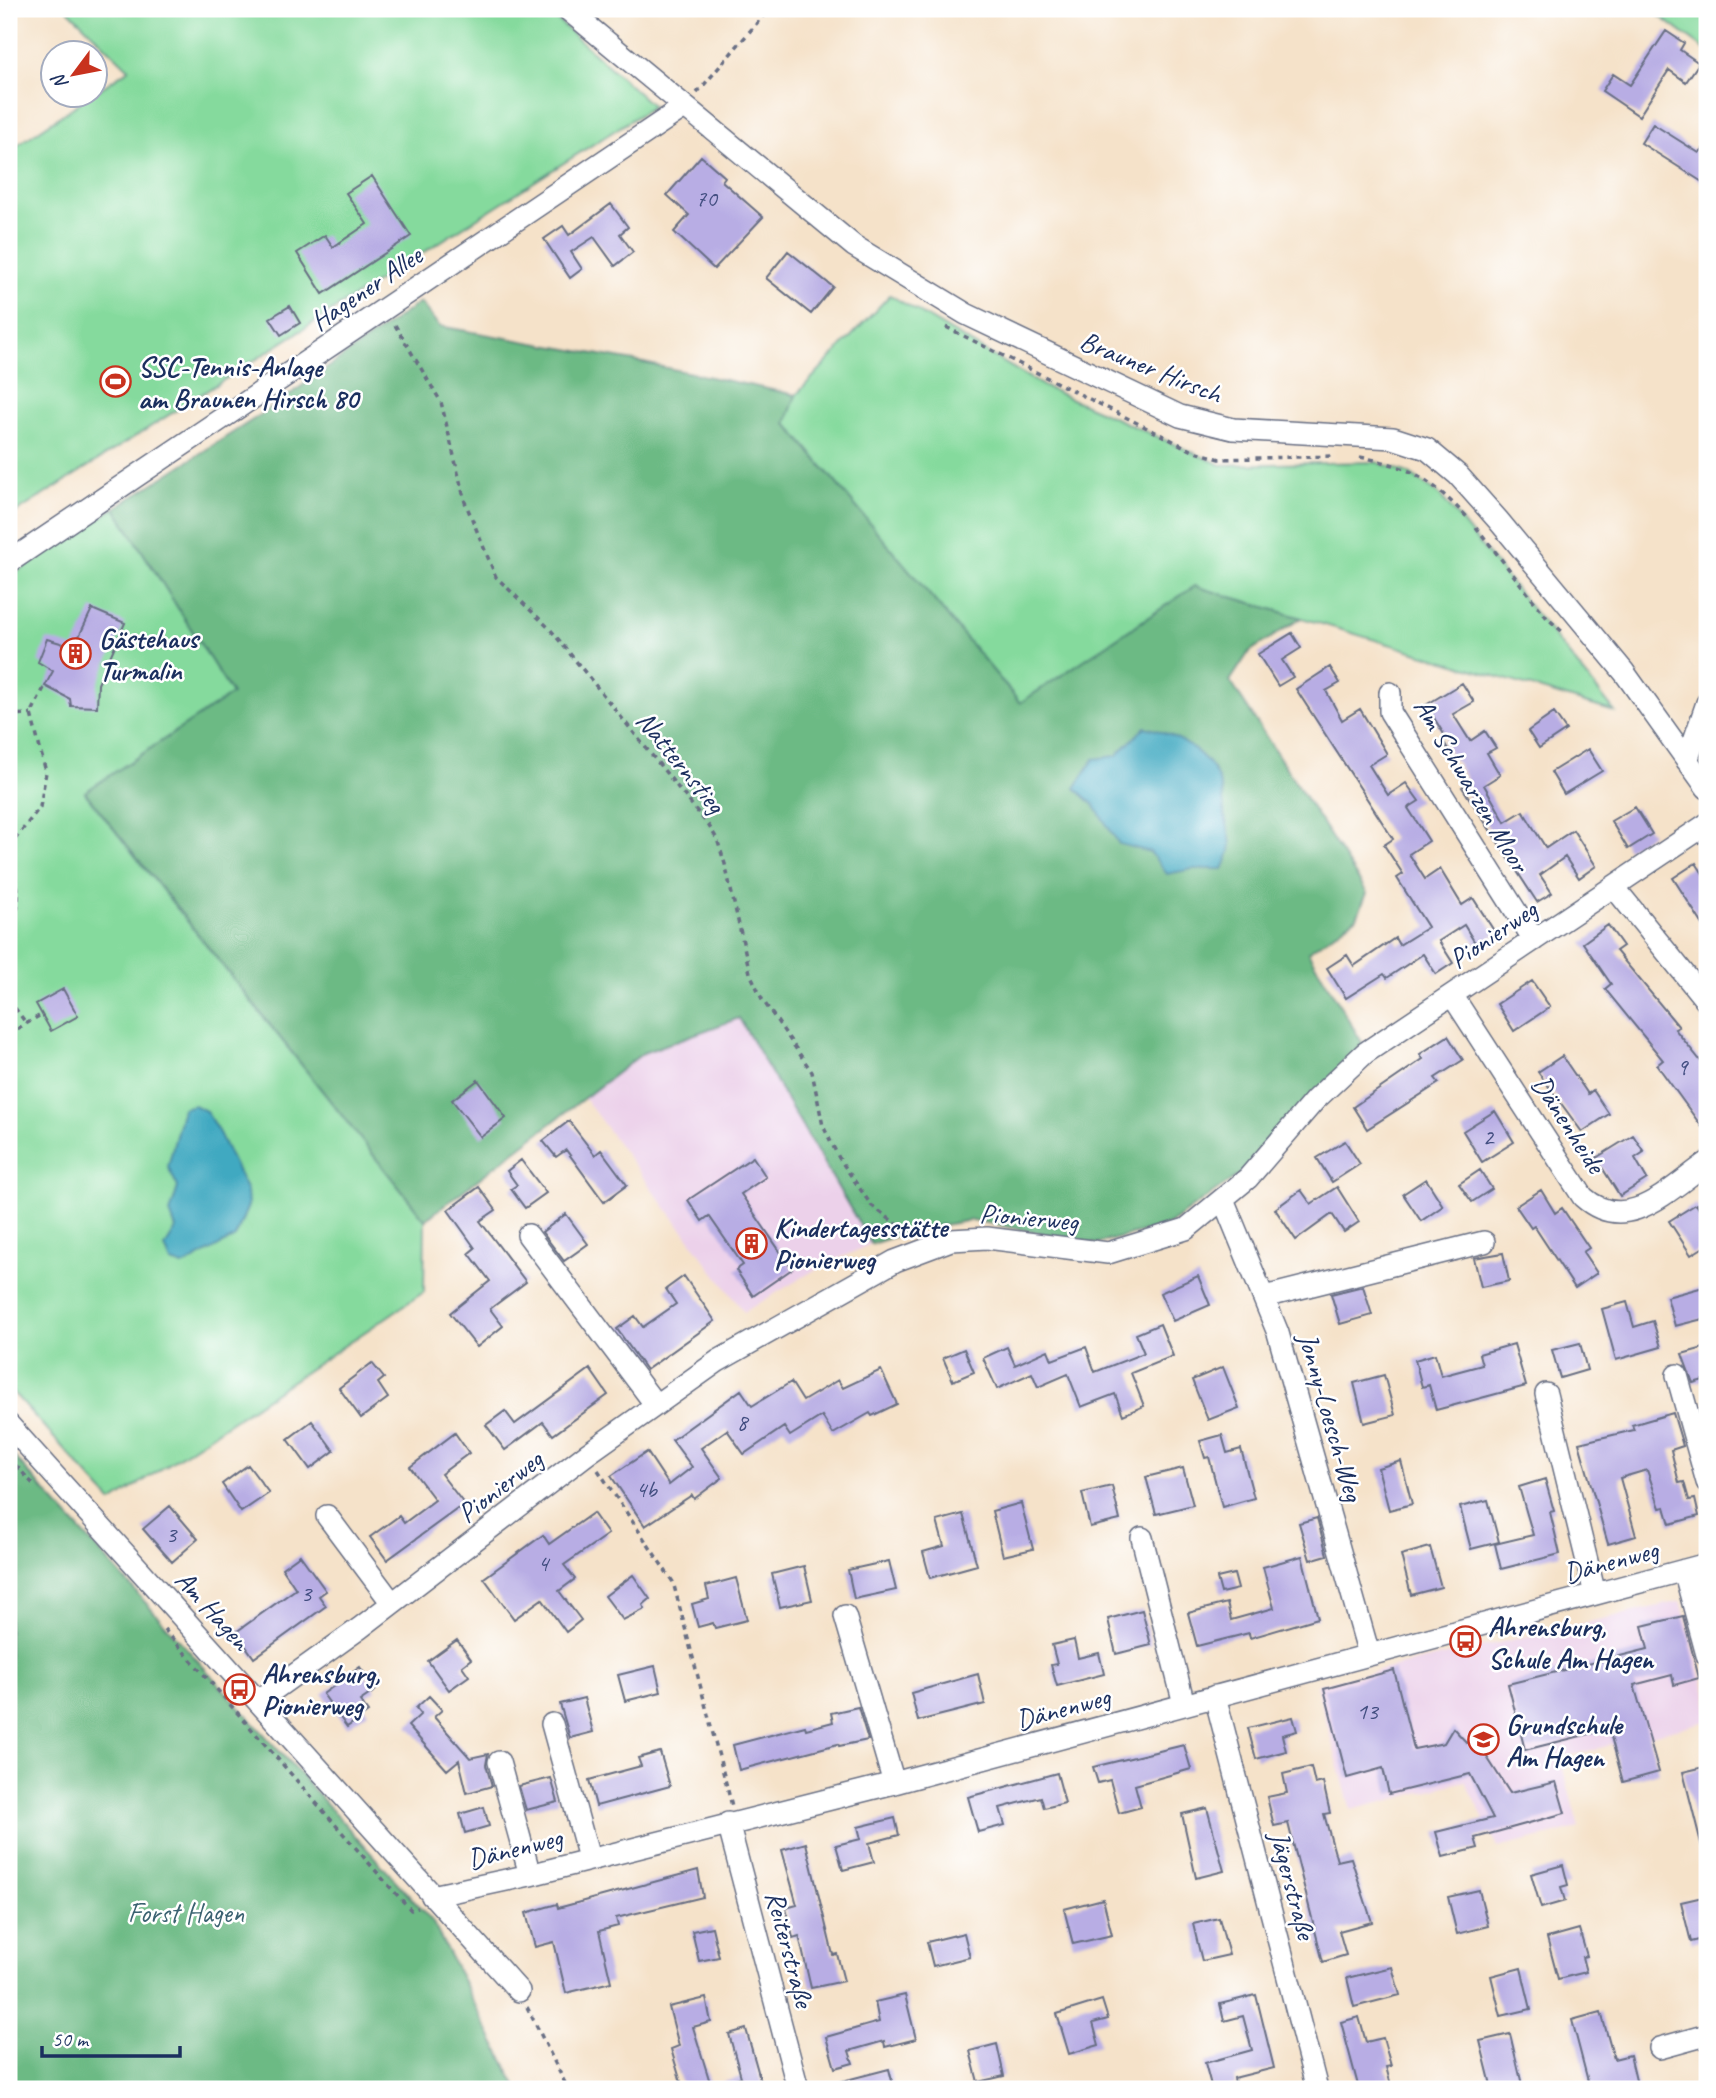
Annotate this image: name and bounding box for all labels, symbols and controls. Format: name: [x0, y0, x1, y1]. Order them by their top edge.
north arrow: [38, 38, 108, 108]
text: N: [45, 68, 74, 94]
house number: 70: [695, 183, 719, 213]
street label: Hagener Allee: [303, 237, 430, 338]
street label: Brauner Hirsch: [1075, 323, 1229, 412]
place label: SSC-Tennis-Anlage am Braunen Hirsch 80: [138, 349, 362, 416]
sports icon: SSC-Tennis-Anlage am Braunen Hirsch 80: [98, 365, 132, 399]
place label: Gästehaus Turmalin: [99, 621, 201, 688]
building icon: Gästehaus Turmalin: [59, 637, 93, 671]
street label: Am Schwarzen Moor: [1406, 692, 1539, 880]
street label: Natternstieg: [629, 703, 734, 821]
street label: Pionierweg: [1442, 891, 1545, 976]
house number: 9: [1677, 1052, 1690, 1082]
street label: Dänenheide: [1524, 1068, 1615, 1181]
house number: 2: [1483, 1122, 1496, 1152]
street label: Pionierweg: [978, 1195, 1081, 1239]
place label: Kindertagesstätte Pionierweg: [774, 1210, 950, 1277]
building icon: Kindertagesstätte Pionierweg: [734, 1226, 768, 1260]
street label: Jonny-Loesch-Weg: [1290, 1327, 1372, 1506]
house number: 8: [737, 1407, 750, 1437]
street label: Pionierweg: [450, 1441, 551, 1530]
house number: 4b: [635, 1474, 658, 1504]
house number: 3: [166, 1519, 179, 1549]
street label: Dänenweg: [1560, 1531, 1663, 1590]
house number: 4: [538, 1548, 551, 1578]
street label: Am Hagen: [168, 1563, 259, 1658]
house number: 3: [301, 1578, 314, 1608]
place label: Ahrensburg, Schule Am Hagen: [1488, 1609, 1655, 1676]
bus stop icon: Ahrensburg, Schule Am Hagen: [1448, 1625, 1482, 1659]
place label: Ahrensburg, Pionierweg: [262, 1656, 380, 1723]
bus stop icon: Ahrensburg, Pionierweg: [222, 1672, 256, 1706]
street label: Dänenweg: [1012, 1678, 1115, 1737]
house number: 13: [1356, 1696, 1380, 1726]
place label: Grundschule Am Hagen: [1506, 1707, 1625, 1774]
school or university icon: Grundschule Am Hagen: [1466, 1723, 1500, 1757]
street label: Dänenweg: [464, 1819, 567, 1877]
street label: Jägerstraße: [1261, 1825, 1325, 1945]
street label: Reiterstraße: [758, 1887, 823, 2013]
park label: Forst Hagen: [128, 1895, 245, 1930]
scale bar: [42, 2014, 180, 2058]
text: 50 m: [52, 2026, 90, 2052]

